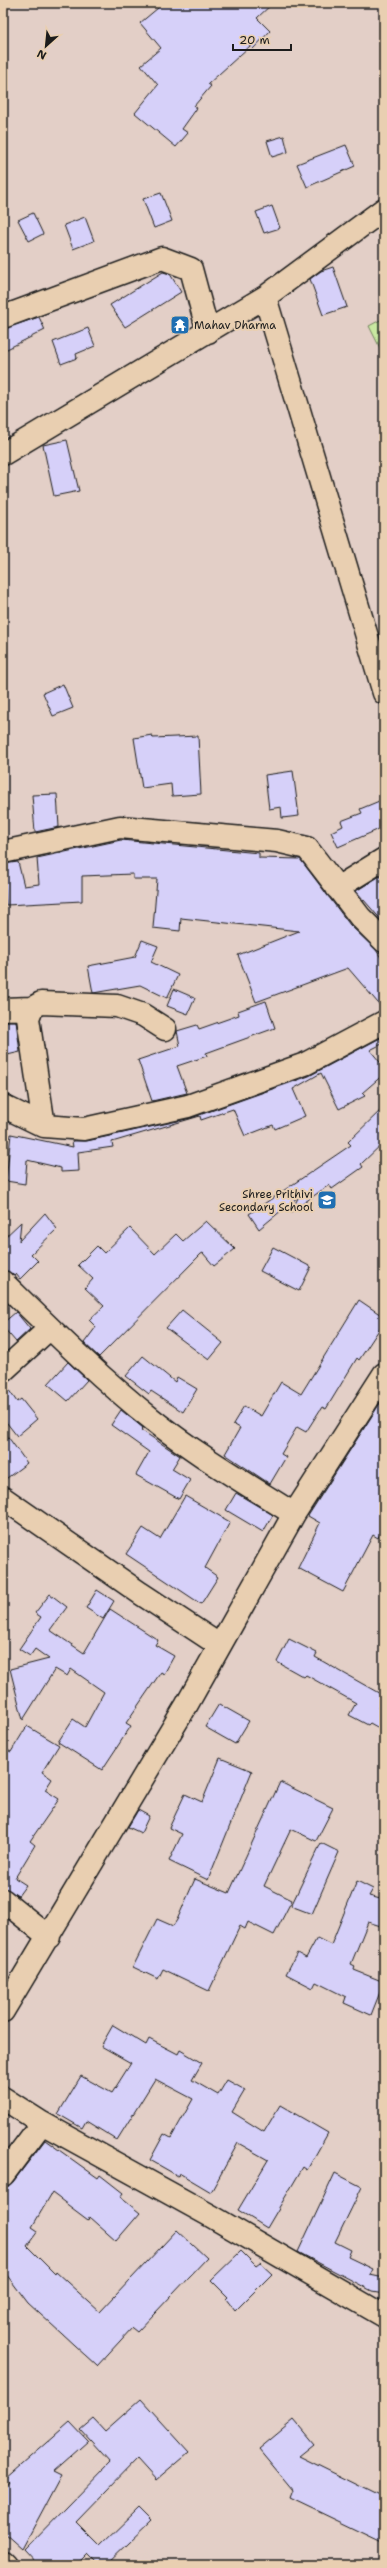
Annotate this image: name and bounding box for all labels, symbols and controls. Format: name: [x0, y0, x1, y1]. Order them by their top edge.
north arrow: [26, 26, 66, 66]
scale bar: [233, 26, 291, 52]
text: 20 m: [239, 32, 270, 48]
text: N: [34, 46, 49, 63]
temple icon: Mahav Dharma: [169, 314, 191, 336]
place label: Mahav Dharma: [194, 318, 276, 333]
place label: Shree Prithivi Secondary School: [219, 1187, 314, 1215]
school or university icon: Shree Prithivi Secondary School: [316, 1189, 338, 1211]

